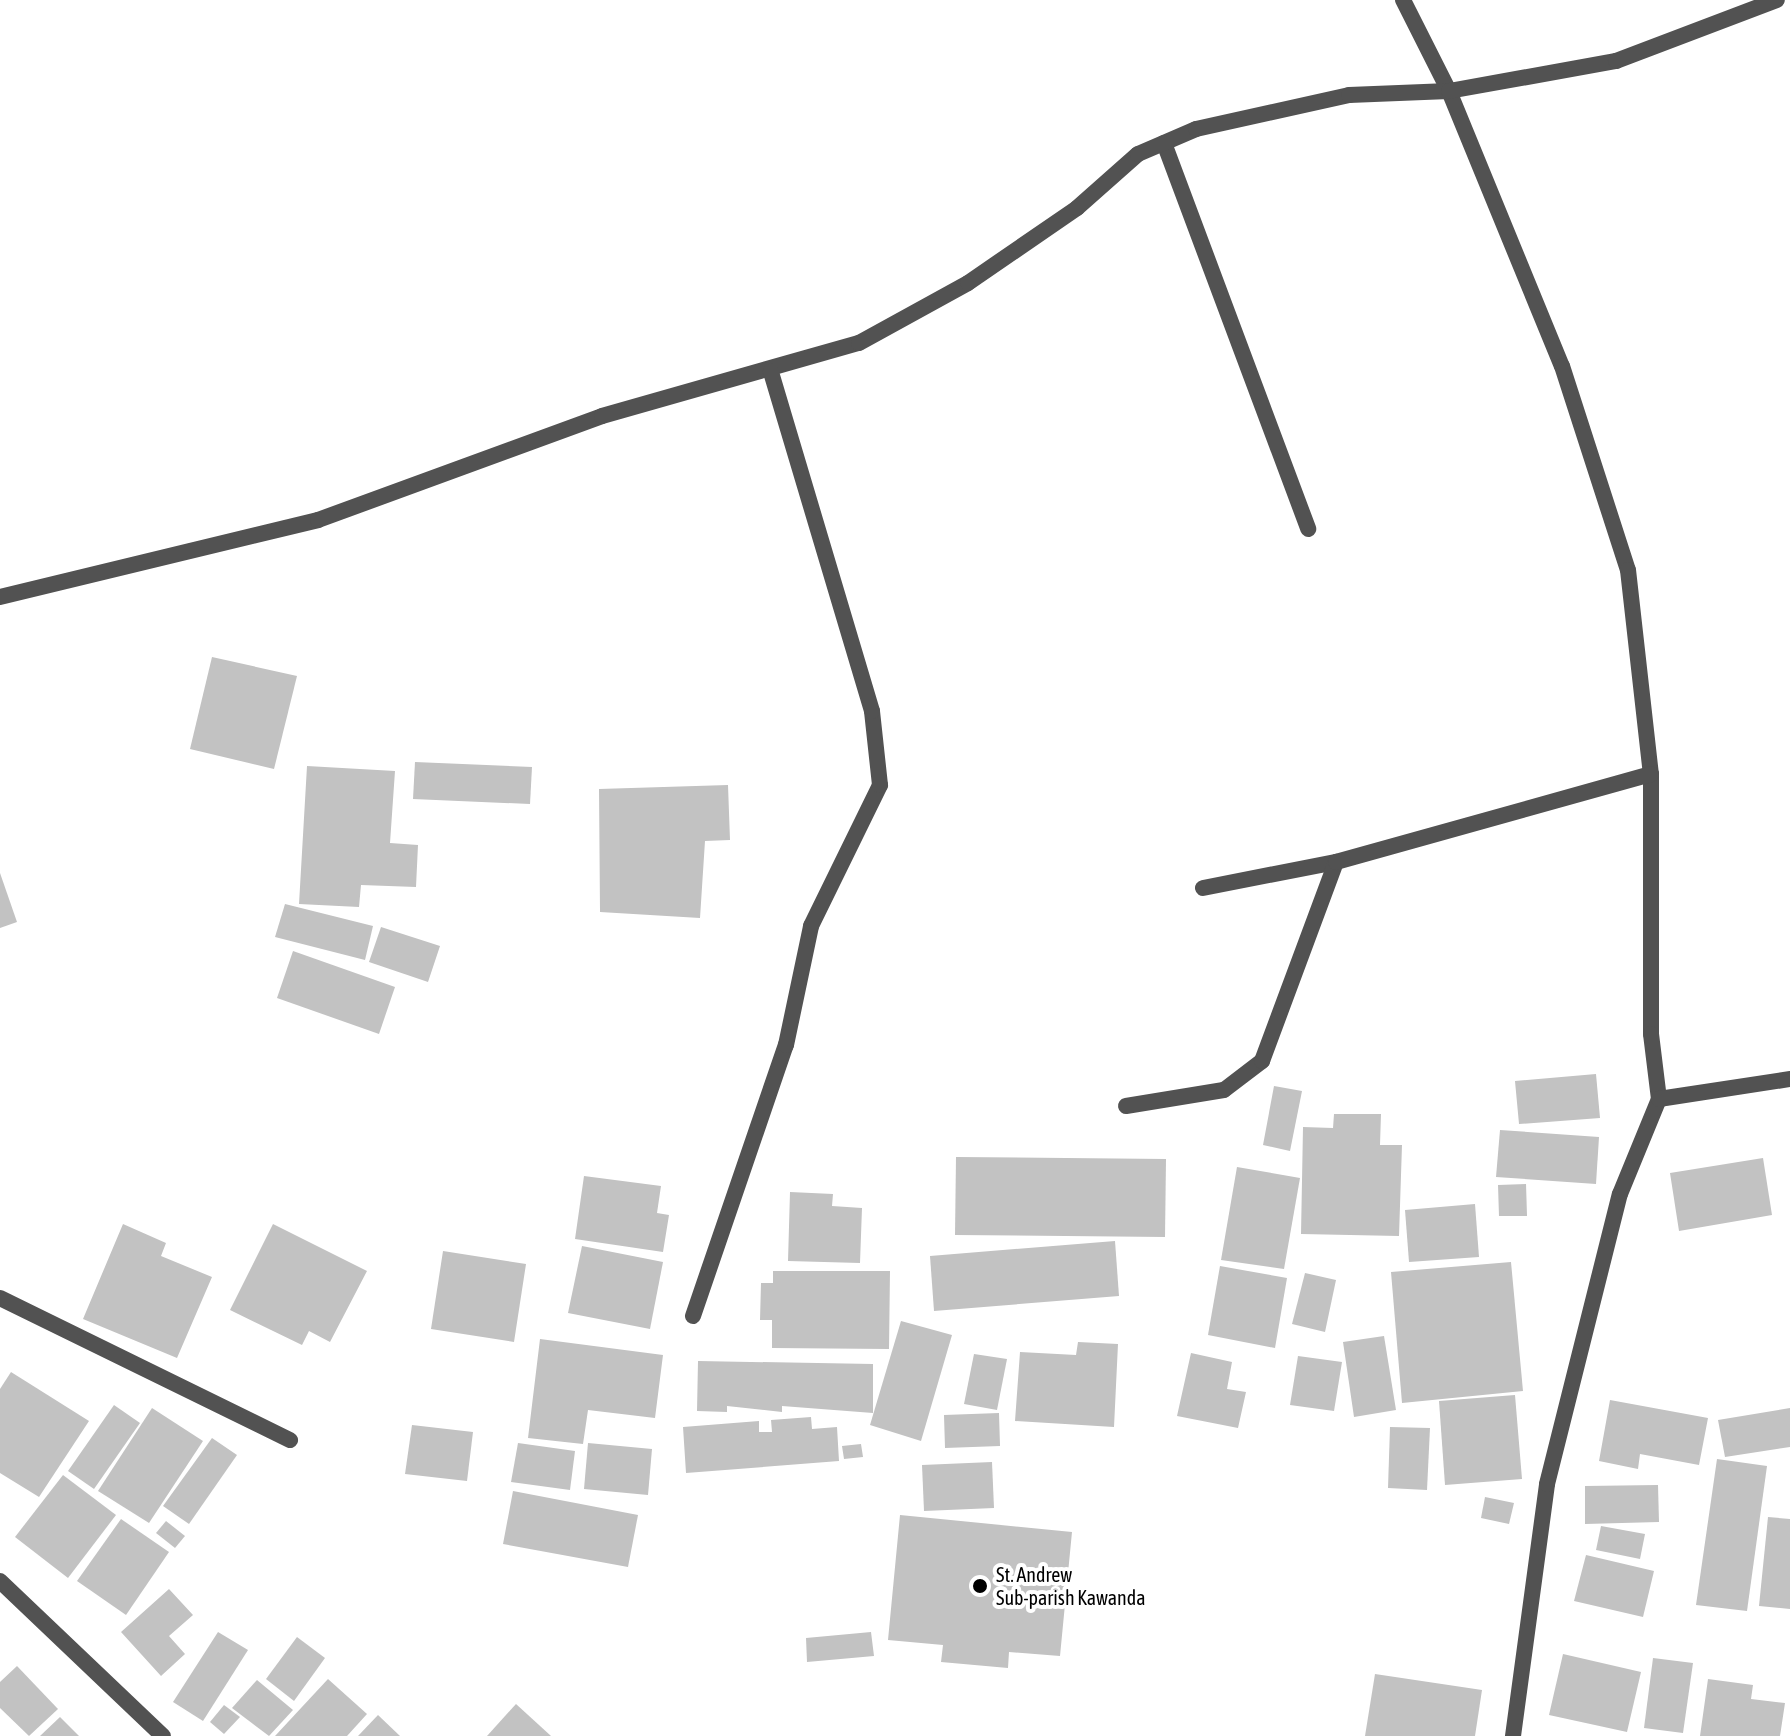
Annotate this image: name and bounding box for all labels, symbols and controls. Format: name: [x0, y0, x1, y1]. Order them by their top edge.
place label: St. Andrew Sub-parish Kawanda: [996, 1562, 1146, 1609]
marker: St. Andrew Sub-parish Kawanda: [971, 1577, 989, 1595]

